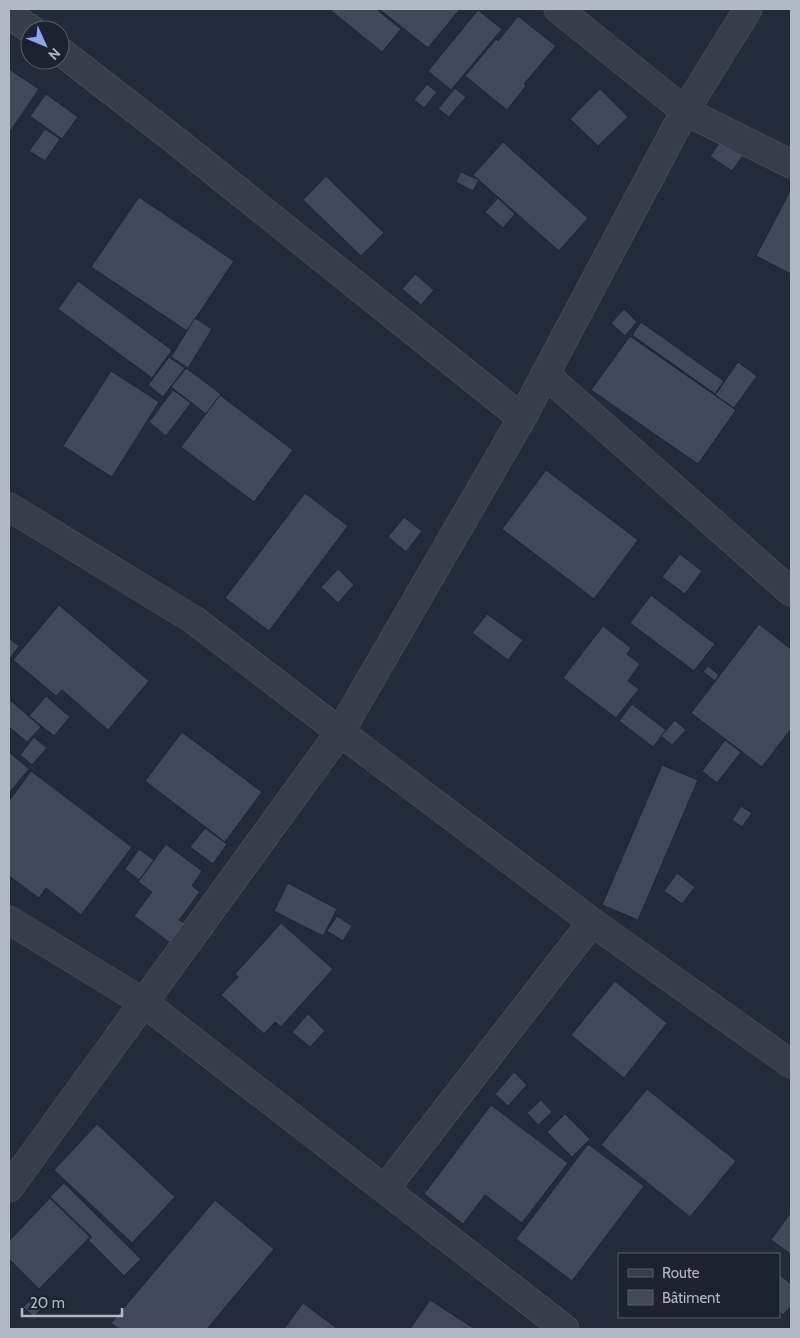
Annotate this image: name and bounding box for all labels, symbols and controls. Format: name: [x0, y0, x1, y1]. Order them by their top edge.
north arrow: [20, 20, 70, 70]
text: N: [44, 44, 64, 64]
legend: [618, 1253, 780, 1318]
text: Route: [662, 1264, 700, 1282]
scale bar: [22, 1286, 122, 1318]
text: Bâtiment: [662, 1289, 720, 1307]
text: 20 m: [30, 1294, 65, 1312]

